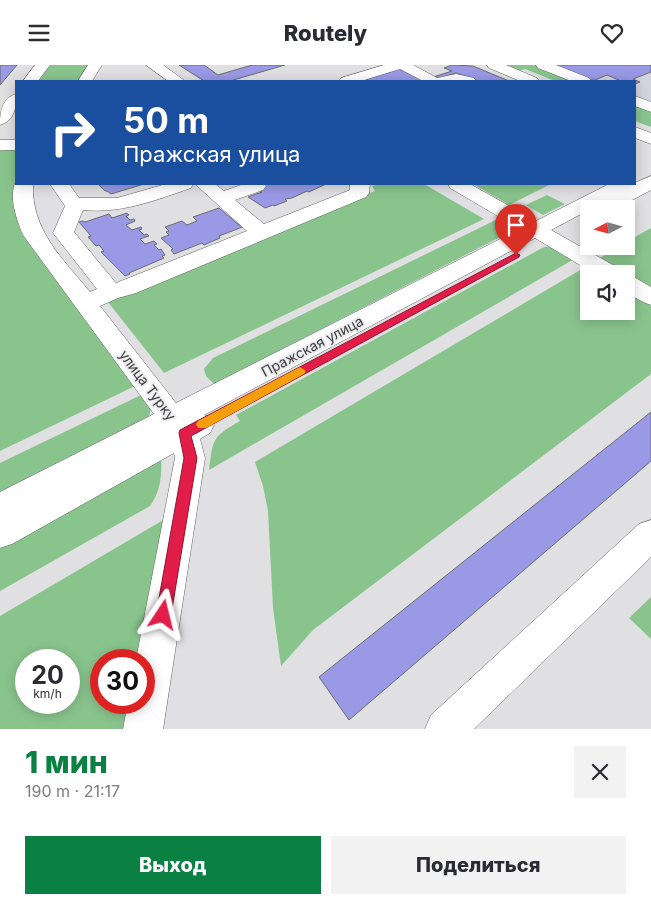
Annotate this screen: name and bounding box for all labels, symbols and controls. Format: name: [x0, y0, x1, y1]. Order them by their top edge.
icon: menu: [25, 19, 53, 47]
icon: heart: [598, 19, 626, 47]
text: Routely: [284, 20, 367, 46]
text: 50 m: [123, 99, 209, 141]
icon: right: [40, 100, 105, 165]
text: Пражская улица: [123, 141, 300, 167]
north arrow: [580, 200, 635, 255]
map controls: [580, 200, 635, 320]
pin: [495, 204, 537, 255]
icon: arrive: [502, 211, 530, 239]
button: sound: [580, 265, 635, 320]
street label: Пражская улица: [258, 312, 366, 380]
street label: улица Турку: [116, 346, 180, 424]
position arrow: [136, 588, 188, 640]
speed limit sign: 30: [90, 649, 155, 714]
text: 20: [31, 660, 64, 690]
text: km/h: [33, 686, 62, 701]
text: 1 мин: [25, 744, 108, 780]
button: close: [574, 746, 626, 798]
text: 190 m · 21:17: [25, 781, 120, 801]
button: Выход: [25, 836, 321, 894]
button: Поделиться: [331, 836, 626, 894]

